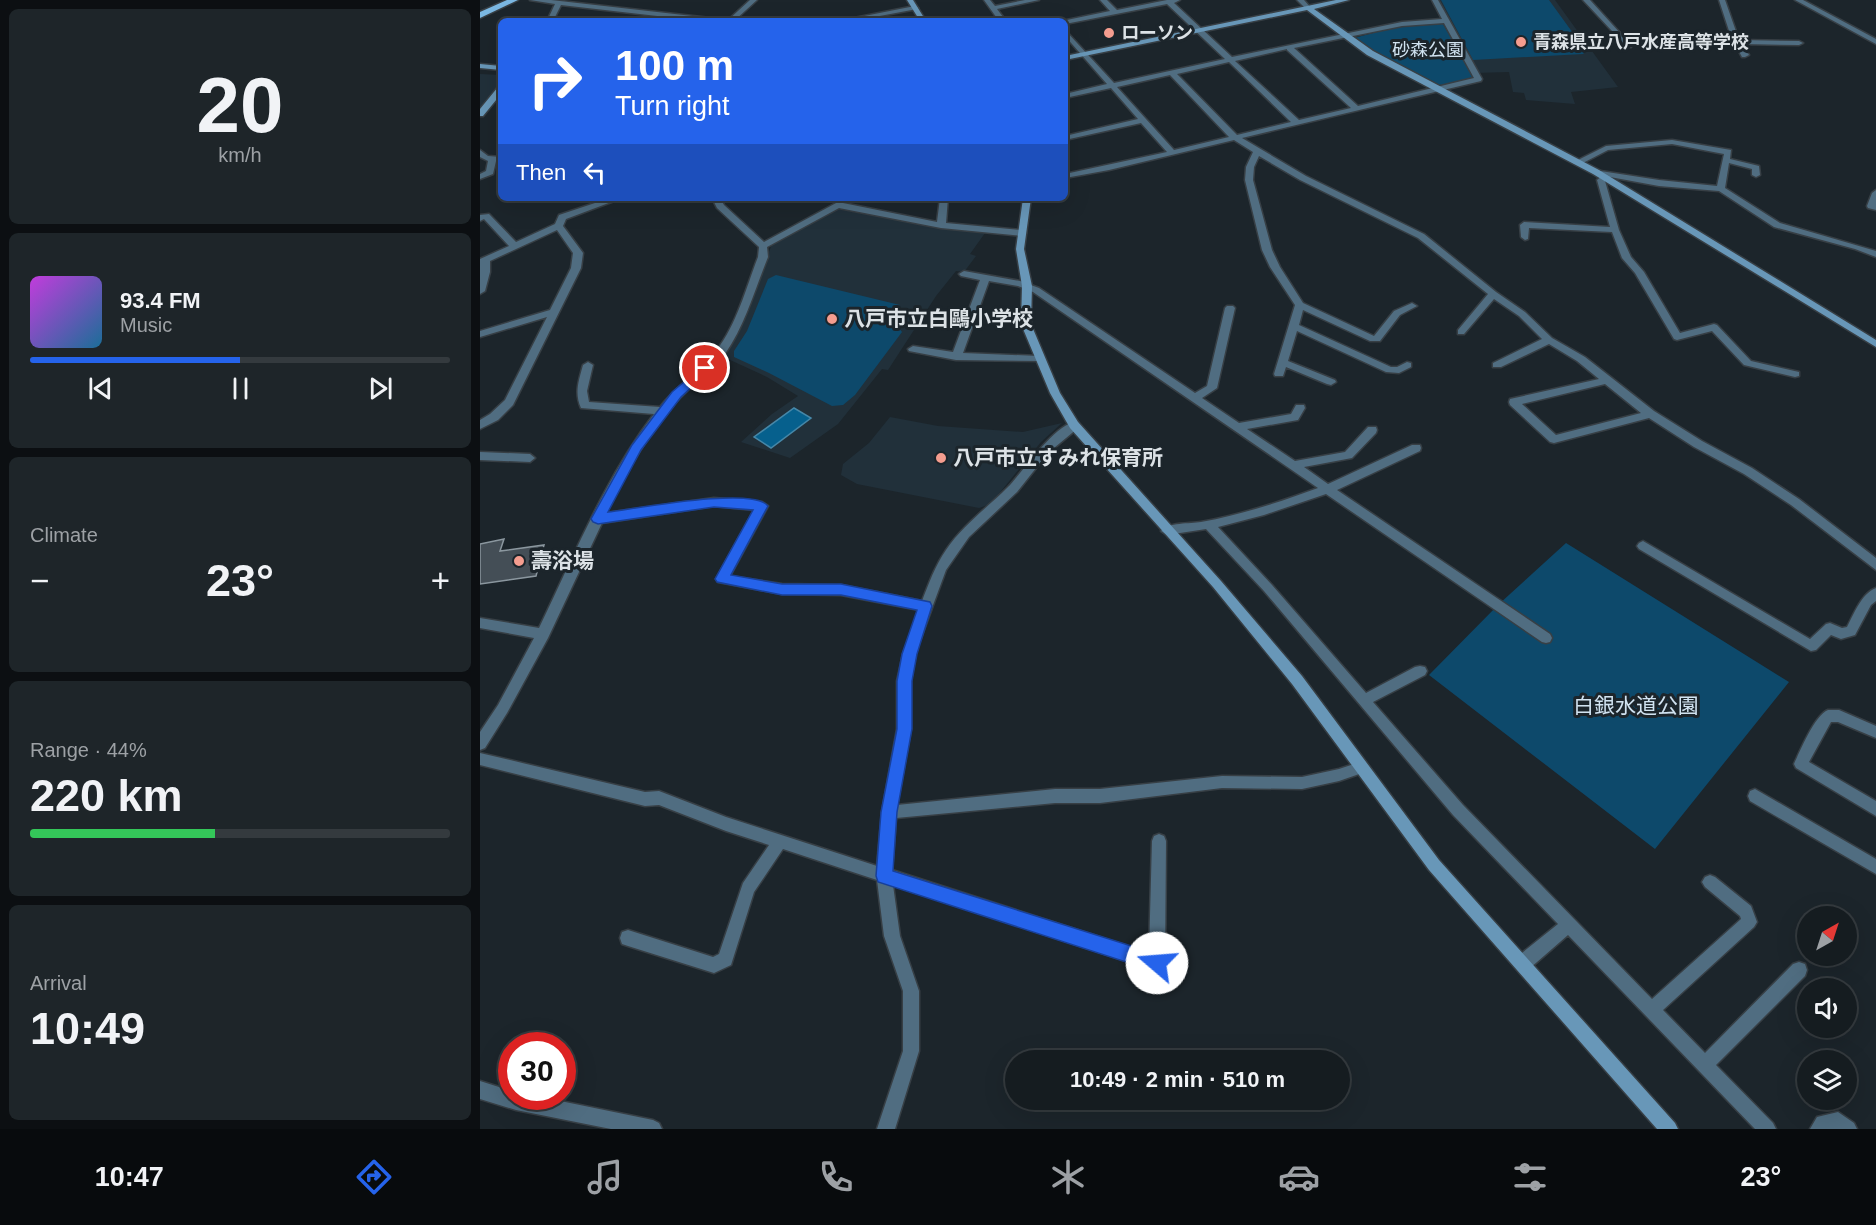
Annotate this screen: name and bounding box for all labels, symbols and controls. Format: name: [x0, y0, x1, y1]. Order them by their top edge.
place label: ローソン: [1121, 23, 1193, 43]
marker: ローソン: [1102, 26, 1116, 40]
place label: 青森県立八戸水産高等学校: [1533, 32, 1749, 52]
marker: 青森県立八戸水産高等学校: [1514, 35, 1528, 49]
park label: 砂森公園: [1392, 40, 1464, 60]
icon: right: [516, 42, 594, 120]
text: 100 m: [615, 42, 734, 89]
text: 20: [197, 61, 283, 149]
text: Turn right: [615, 91, 730, 121]
text: km/h: [218, 144, 262, 166]
icon: left: [578, 156, 611, 189]
text: Then: [516, 160, 566, 185]
text: 93.4 FM: [120, 288, 201, 313]
place label: 八戸市立白鷗小学校: [844, 307, 1033, 330]
marker: 八戸市立白鷗小学校: [825, 312, 839, 326]
text: Music: [120, 314, 172, 336]
pin: [679, 342, 730, 393]
icon: arrive: [688, 351, 721, 384]
icon: previous: [84, 372, 117, 405]
icon: pause: [224, 372, 257, 405]
icon: next: [364, 372, 397, 405]
place label: 八戸市立すみれ保育所: [953, 446, 1163, 469]
marker: 八戸市立すみれ保育所: [934, 451, 948, 465]
text: Climate: [30, 524, 98, 546]
place label: 壽浴場: [531, 549, 594, 572]
marker: 壽浴場: [512, 554, 526, 568]
text: 23°: [206, 555, 274, 606]
text: −: [30, 562, 49, 599]
text: +: [431, 562, 450, 599]
park label: 白銀水道公園: [1573, 694, 1699, 717]
text: Range · 44%: [30, 739, 147, 761]
text: 220 km: [30, 770, 183, 821]
north arrow: [1797, 906, 1857, 966]
map controls: [1797, 906, 1857, 1110]
position arrow: [1125, 931, 1189, 995]
text: Arrival: [30, 972, 87, 994]
button: sound: [1797, 978, 1857, 1038]
text: 10:49: [30, 1003, 145, 1054]
speed limit sign: 30: [498, 1032, 576, 1110]
button: layers: [1797, 1050, 1857, 1110]
text: 10:49 · 2 min · 510 m: [1070, 1067, 1285, 1092]
icon: directions: [353, 1156, 395, 1198]
icon: music: [584, 1156, 626, 1198]
icon: phone: [815, 1156, 857, 1198]
icon: climate: [1047, 1156, 1089, 1198]
icon: car: [1278, 1156, 1320, 1198]
icon: filters: [1509, 1156, 1551, 1198]
text: 10:47: [95, 1162, 164, 1192]
text: 23°: [1740, 1162, 1781, 1192]

